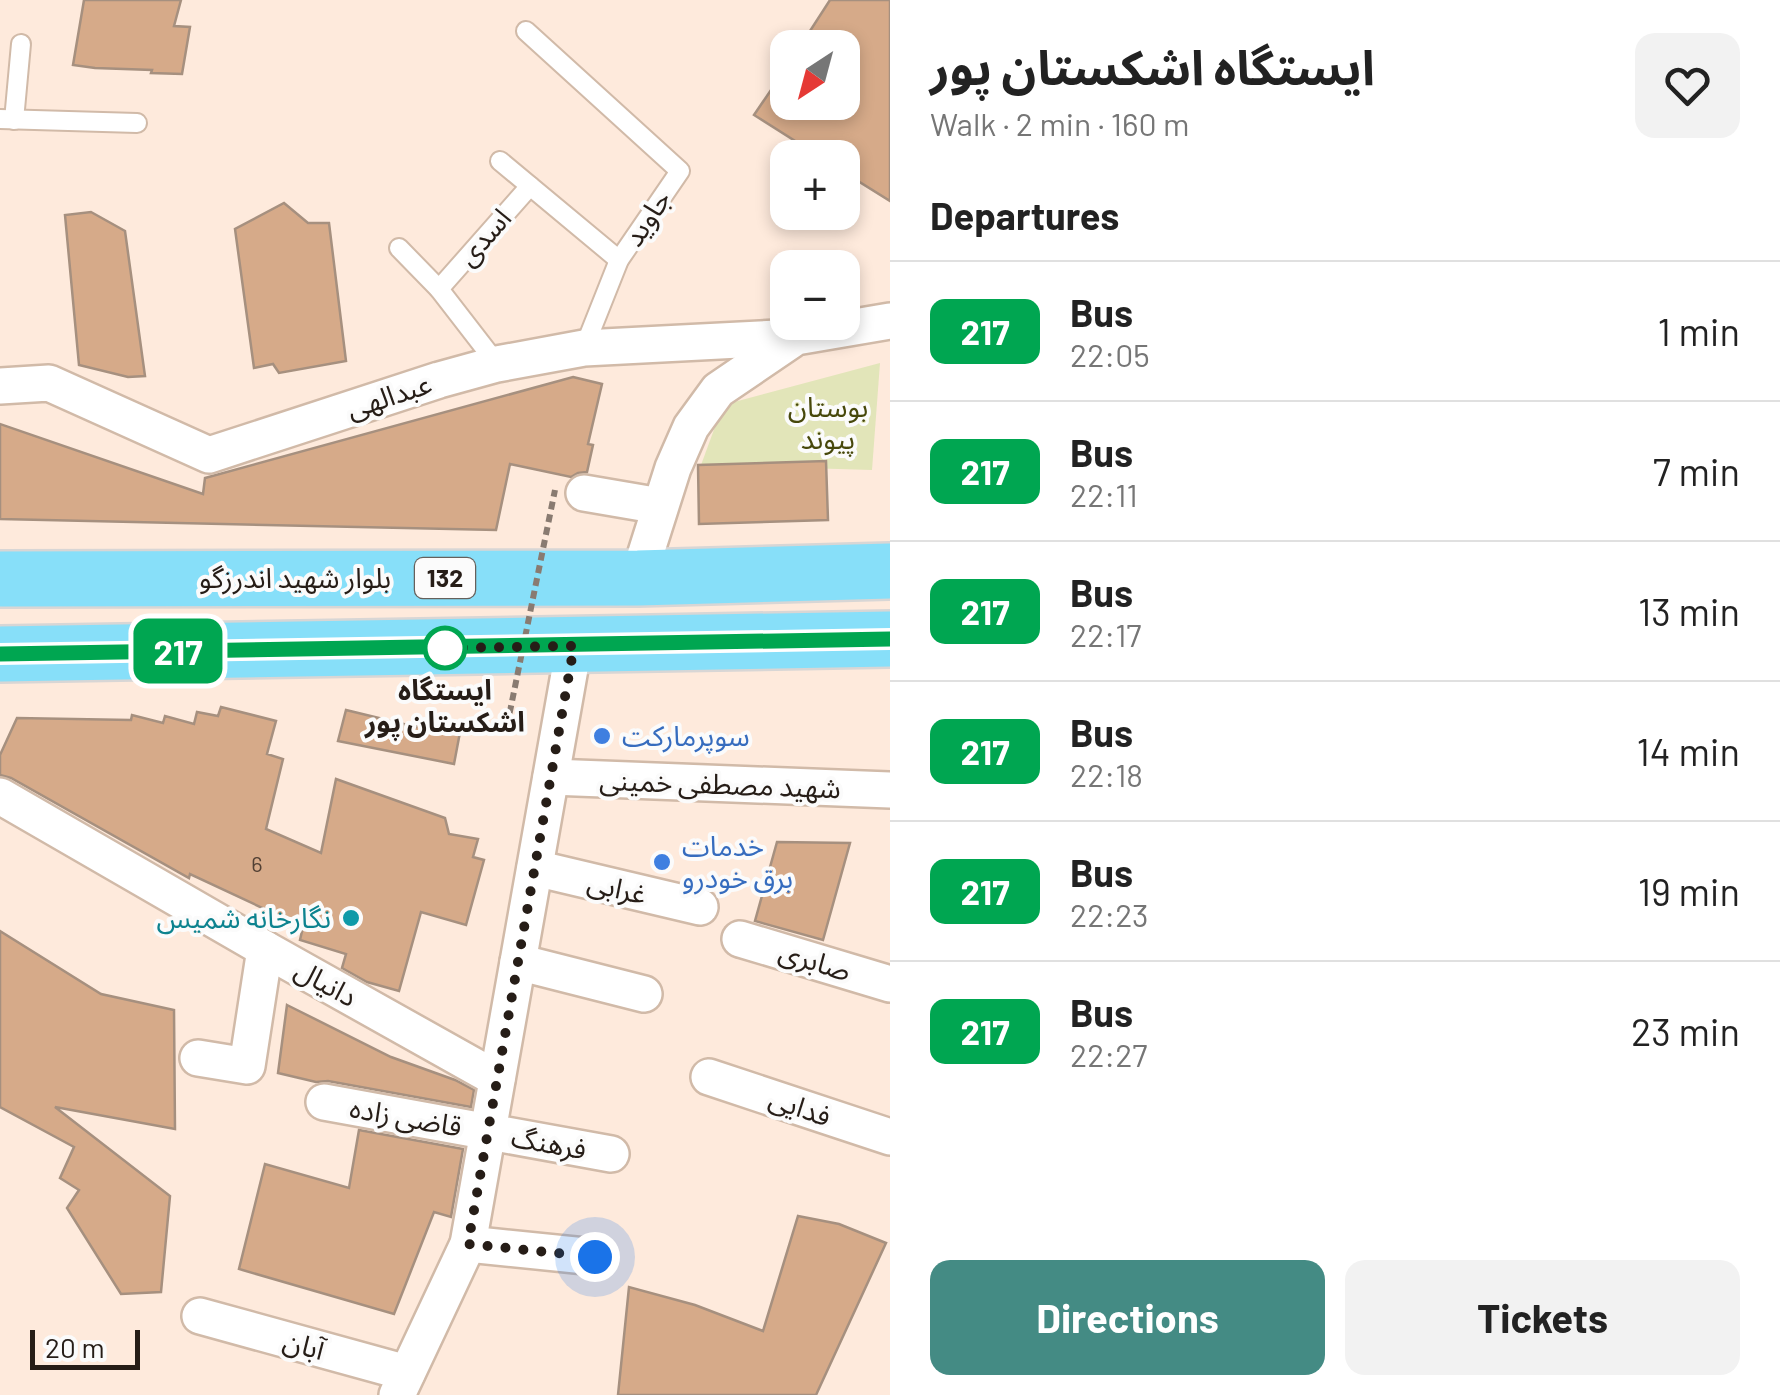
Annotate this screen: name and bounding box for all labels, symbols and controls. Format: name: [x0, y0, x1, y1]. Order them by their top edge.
north arrow: [770, 30, 860, 120]
map controls: [770, 30, 860, 340]
button: heart: [1635, 33, 1740, 138]
text: ایستگاه اشکستان پور: [930, 37, 1375, 95]
text: Walk · 2 min · 160 m: [930, 104, 1189, 142]
button: +: [770, 140, 860, 230]
street label: جاوید: [615, 183, 678, 253]
text: Departures: [930, 192, 1119, 238]
street label: اسدی: [449, 201, 517, 272]
button: −: [770, 250, 860, 340]
text: Bus: [1070, 289, 1133, 335]
text: 1 min: [1658, 308, 1740, 354]
text: 217: [960, 310, 1010, 352]
text: 22:05: [1070, 335, 1150, 373]
street label: عبدالهی: [342, 365, 436, 426]
park label: بوستان پیوند: [788, 389, 868, 457]
text: Bus: [1070, 429, 1133, 475]
text: 7 min: [1653, 448, 1740, 494]
text: 217: [960, 450, 1010, 492]
text: 22:11: [1070, 475, 1138, 513]
road number: 132: [415, 558, 475, 598]
street label: بلوار شهید اندرزگو: [199, 560, 391, 595]
text: Bus: [1070, 569, 1133, 615]
text: 13 min: [1638, 588, 1740, 634]
text: 217: [960, 590, 1010, 632]
text: 22:17: [1070, 615, 1142, 653]
line badge: 217: [120, 618, 236, 684]
marker: ایستگاه اشکستان پور: [424, 627, 466, 669]
text: 217: [153, 630, 203, 672]
place label: ایستگاه اشکستان پور: [364, 672, 525, 741]
text: Bus: [1070, 709, 1133, 755]
place label: سوپرمارکت: [622, 718, 750, 754]
marker: سوپرمارکت: [591, 725, 613, 747]
text: 14 min: [1637, 728, 1740, 774]
text: 217: [960, 730, 1010, 772]
text: 22:18: [1070, 755, 1143, 793]
street label: شهید مصطفی خمینی: [599, 762, 841, 805]
place label: خدمات برق خودرو: [682, 828, 793, 895]
text: Bus: [1070, 849, 1133, 895]
house number: 6: [251, 850, 263, 876]
marker: خدمات برق خودرو: [651, 851, 673, 873]
street label: غرابی: [584, 864, 650, 911]
text: 19 min: [1638, 868, 1740, 914]
text: 217: [960, 870, 1010, 912]
text: 22:23: [1070, 895, 1149, 933]
place label: نگارخانه شمیس: [156, 900, 331, 935]
marker: نگارخانه شمیس: [340, 907, 362, 929]
street label: صابری: [775, 933, 855, 988]
street label: دانیال: [289, 951, 363, 1014]
text: Bus: [1070, 989, 1133, 1035]
text: 23 min: [1631, 1008, 1740, 1054]
text: 217: [960, 1010, 1010, 1052]
text: 22:27: [1070, 1035, 1147, 1073]
street label: فدایی: [765, 1080, 836, 1133]
street label: قاضی زاده: [347, 1089, 465, 1144]
street label: فرهنگ: [509, 1119, 589, 1166]
your location: [570, 1232, 620, 1282]
button: Directions: [930, 1260, 1325, 1375]
button: Tickets: [1345, 1260, 1740, 1375]
street label: آبان: [280, 1322, 331, 1367]
scale bar: [30, 1325, 140, 1370]
text: 20 m: [45, 1330, 105, 1364]

